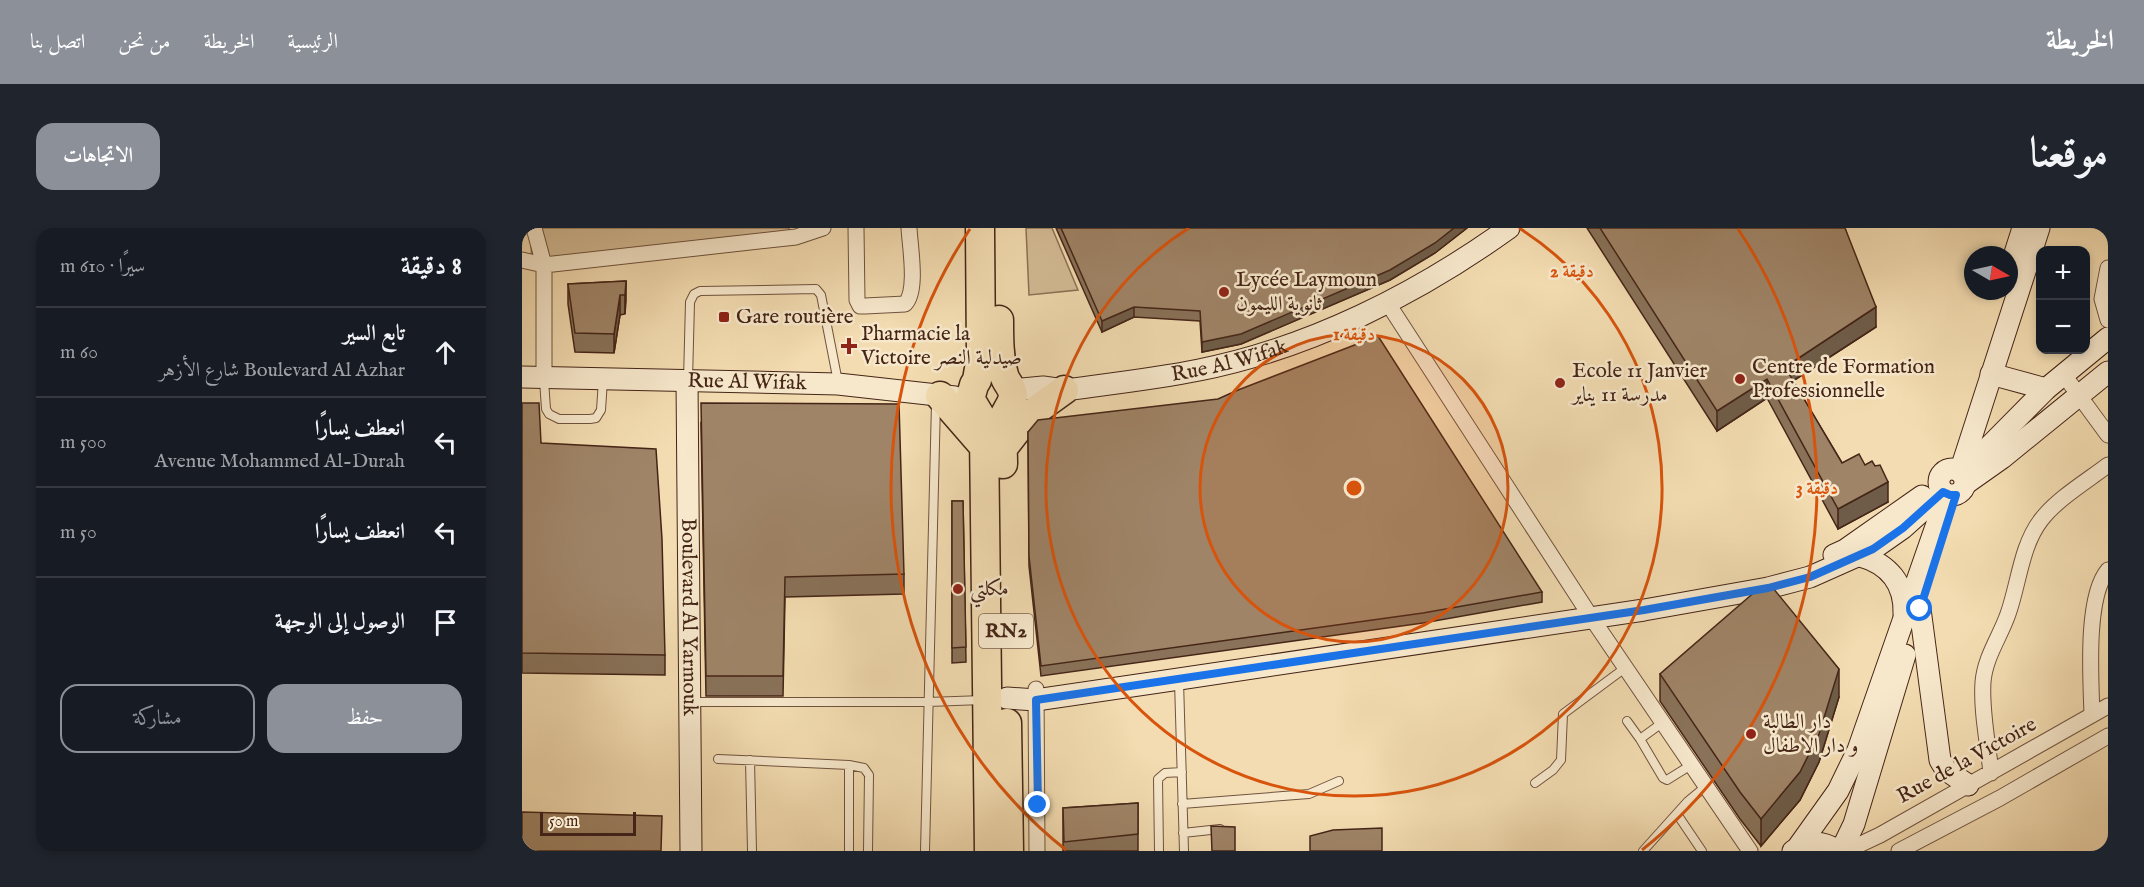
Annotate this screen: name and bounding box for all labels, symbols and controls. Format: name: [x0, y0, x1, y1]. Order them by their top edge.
text: الخريطة: [2046, 24, 2114, 59]
text: اتصل بنا: [30, 29, 85, 56]
text: من نحن: [118, 29, 170, 56]
text: الخريطة: [203, 29, 255, 56]
text: الرئيسية: [288, 29, 338, 56]
button: الاتجاهات: [36, 123, 160, 190]
text: موقعنا: [2030, 128, 2108, 181]
north arrow: [1964, 246, 2018, 300]
map controls: [2036, 246, 2090, 354]
button: +: [2036, 246, 2090, 300]
text: 8 دقيقة: [401, 250, 462, 283]
text: سيرًا · 610 m: [60, 254, 145, 279]
text: 2 دقيقة: [1550, 261, 1594, 284]
place label: Lycée Laymoun ثانوية الليمون: [1236, 267, 1377, 318]
marker: Lycée Laymoun ثانوية الليمون: [1217, 285, 1231, 299]
button: −: [2036, 300, 2090, 354]
place label: Gare routière: [736, 304, 854, 331]
marker: Gare routière: [717, 310, 731, 324]
text: تابع السير: [343, 320, 405, 348]
place label: Pharmacie la Victoire صيدلية النصر: [860, 321, 1022, 372]
text: 1 دقيقة: [1333, 324, 1375, 347]
street label: Rue Al Wifak: [1169, 333, 1292, 388]
icon: ahead: [429, 336, 462, 369]
marker: Pharmacie la Victoire صيدلية النصر: [842, 339, 856, 353]
text: 60 m: [60, 340, 98, 365]
place label: Centre de Formation Professionnelle: [1752, 354, 1935, 405]
text: Boulevard Al Azhar شارع الأزهر: [159, 358, 405, 383]
place label: Ecole 11 Janvier مدرسة 11 يناير: [1570, 358, 1707, 409]
street label: Rue Al Wifak: [687, 367, 808, 397]
marker: Centre de Formation Professionnelle: [1733, 372, 1747, 386]
marker: Ecole 11 Janvier مدرسة 11 يناير: [1553, 376, 1567, 390]
text: انعطف يسارًا: [315, 415, 405, 443]
icon: left: [429, 426, 462, 459]
text: 500 m: [60, 430, 107, 455]
text: Avenue Mohammed Al-Durah: [155, 449, 405, 474]
centre of rings: [1344, 478, 1364, 498]
text: 3 دقيقة: [1796, 478, 1838, 501]
icon: left: [429, 516, 462, 549]
text: انعطف يسارًا: [315, 518, 405, 546]
street label: Boulevard Al Yarmouk: [675, 518, 703, 717]
text: 50 m: [60, 520, 97, 545]
place label: مكلتي: [970, 576, 1009, 608]
marker: مكلتي: [951, 582, 965, 596]
route start: [1906, 595, 1932, 621]
icon: arrive: [429, 606, 462, 639]
text: الوصول إلى الوجهة: [275, 608, 405, 636]
road number: RN2: [979, 614, 1033, 648]
button: مشاركة: [60, 684, 255, 753]
button: حفظ: [267, 684, 462, 753]
place label: دار الطالبة و دار الاطفال: [1763, 709, 1858, 760]
street label: Rue de la Victoire: [1892, 711, 2042, 810]
marker: دار الطالبة و دار الاطفال: [1744, 727, 1758, 741]
route end: [1024, 791, 1050, 817]
scale bar: [540, 809, 636, 836]
text: 50 m: [549, 812, 578, 832]

